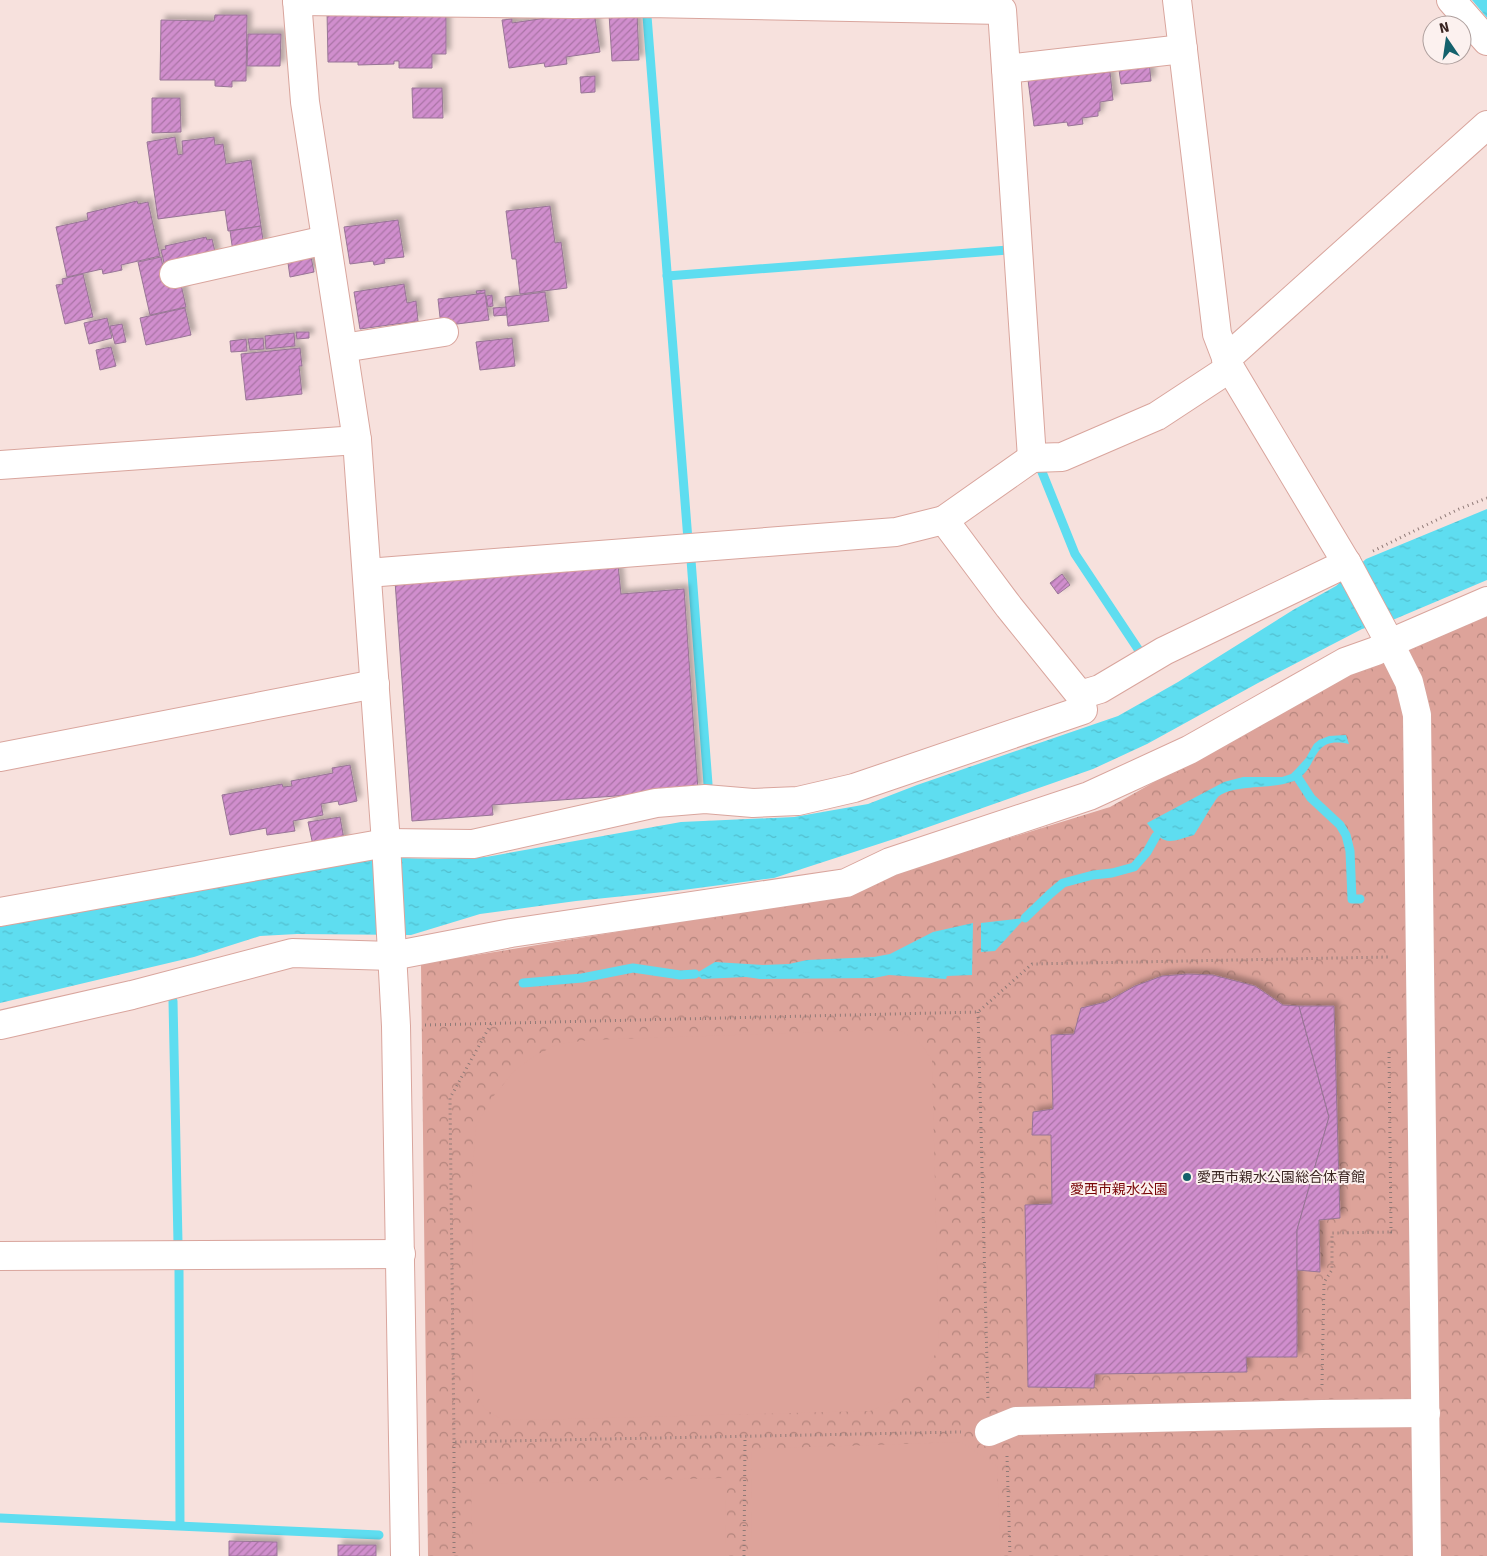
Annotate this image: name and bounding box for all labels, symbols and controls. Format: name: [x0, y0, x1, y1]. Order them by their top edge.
north arrow: [1422, 15, 1472, 65]
text: N: [1438, 18, 1451, 37]
place label: 愛西市親水公園総合体育館: [1197, 1169, 1365, 1186]
marker: 愛西市親水公園総合体育館: [1181, 1171, 1193, 1183]
park label: 愛西市親水公園: [1070, 1181, 1168, 1198]

